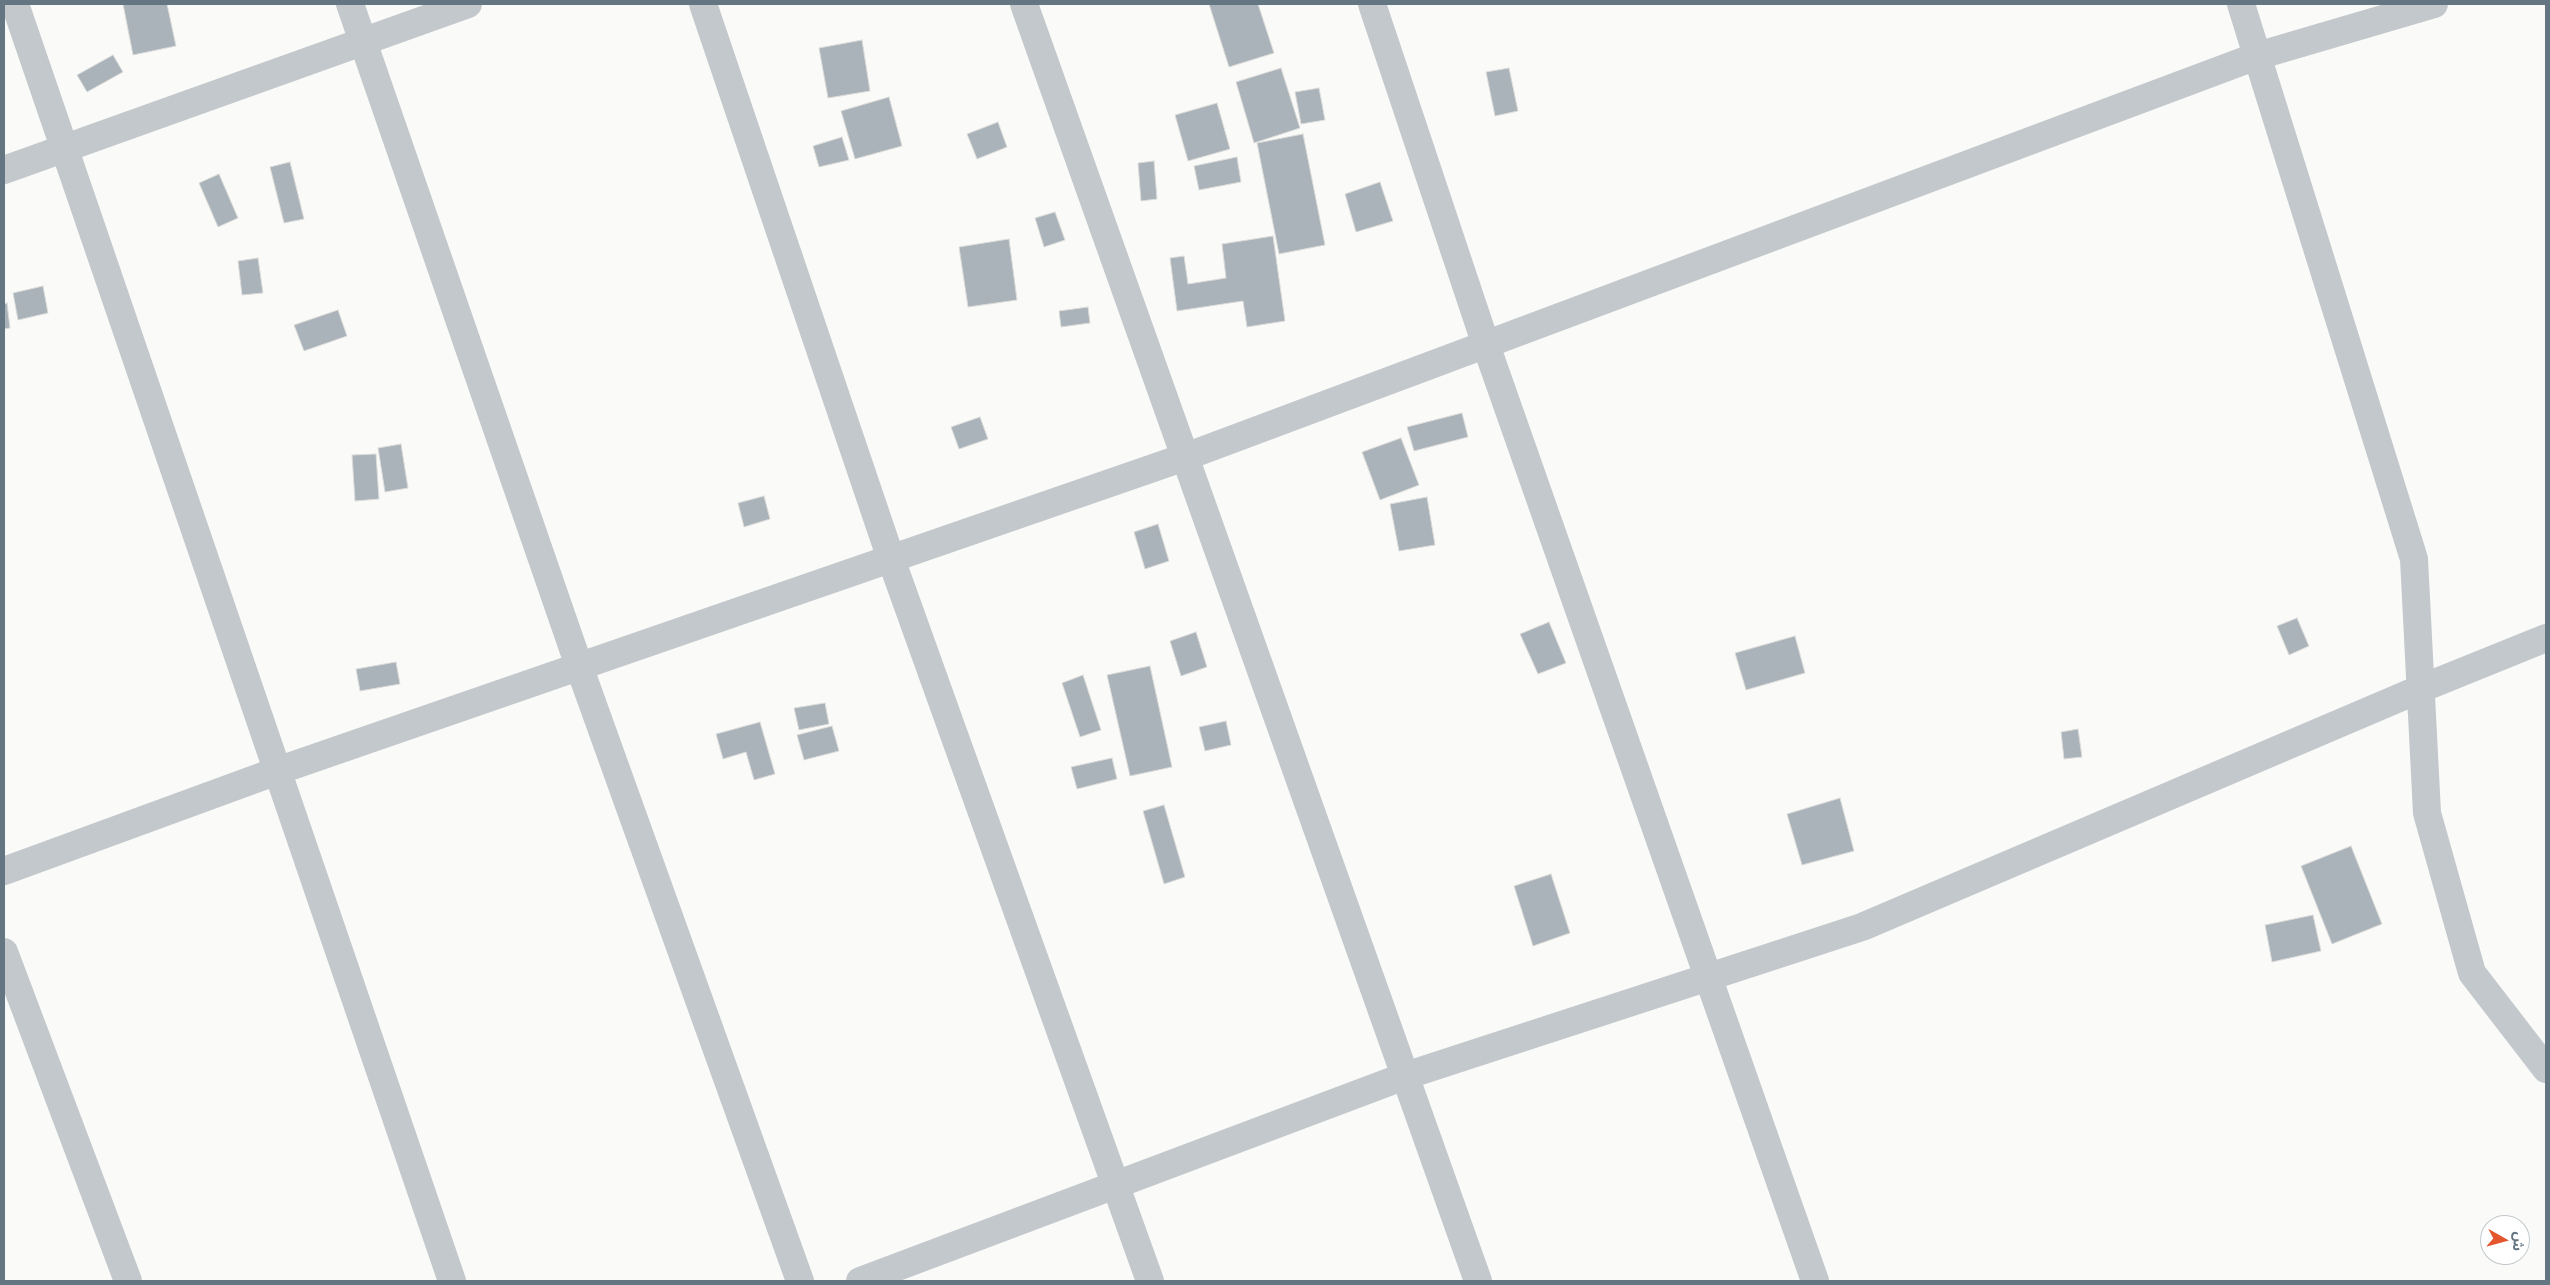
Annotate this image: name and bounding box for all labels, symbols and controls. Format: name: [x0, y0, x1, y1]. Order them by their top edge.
north arrow: [2480, 1215, 2530, 1265]
text: ش: [2510, 1231, 2528, 1252]

